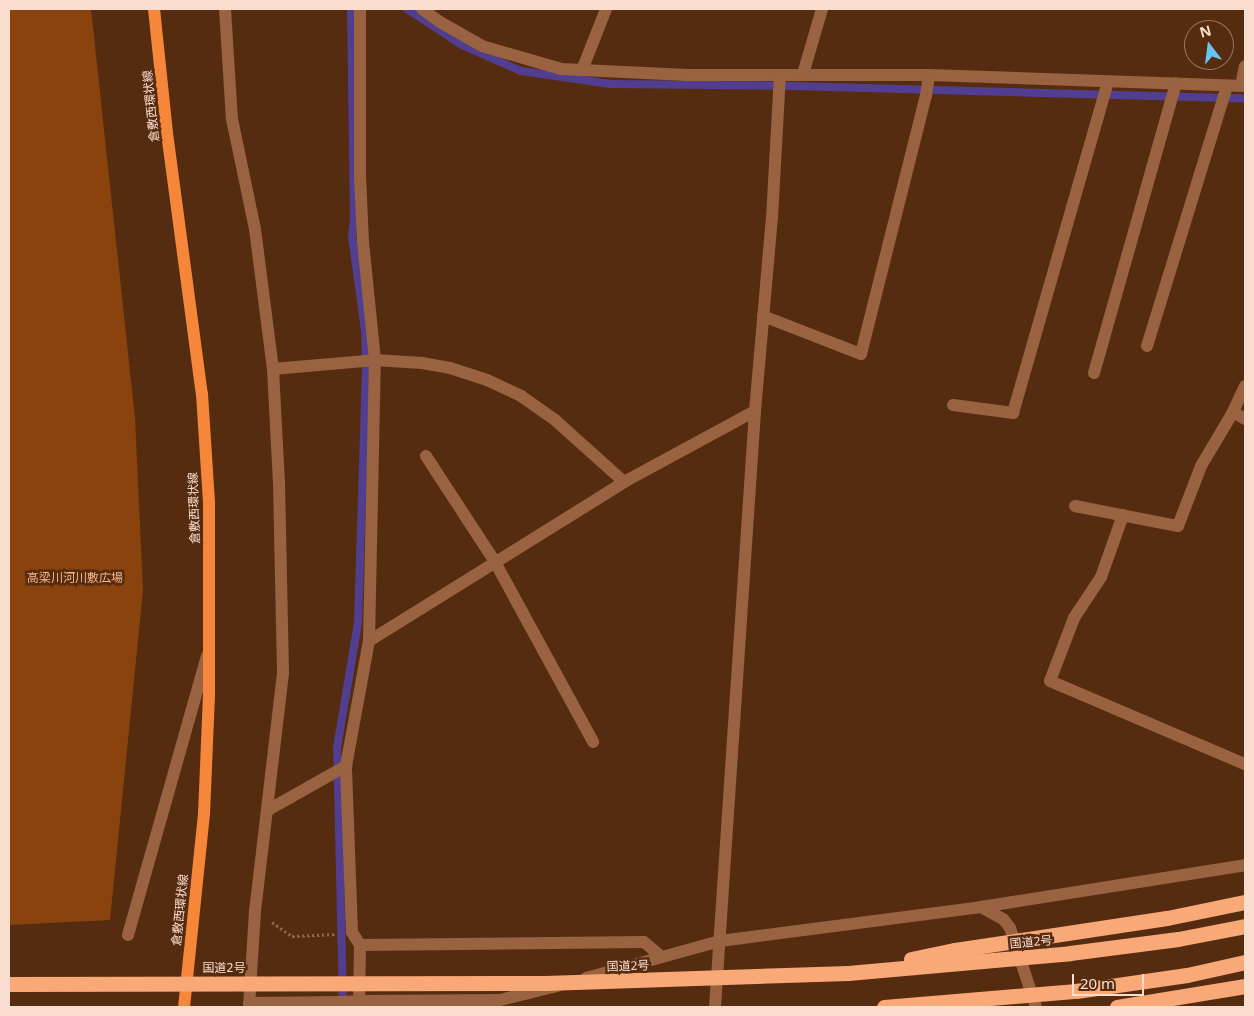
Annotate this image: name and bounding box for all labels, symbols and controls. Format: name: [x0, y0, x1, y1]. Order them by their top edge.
north arrow: [1184, 20, 1234, 70]
text: N: [1197, 20, 1213, 42]
street label: 倉敷西環状線: [140, 69, 162, 143]
street label: 倉敷西環状線: [186, 472, 202, 544]
park label: 高梁川河川敷広場: [27, 571, 123, 585]
street label: 倉敷西環状線: [169, 873, 191, 947]
street label: 国道2号: [1009, 933, 1053, 951]
street label: 国道2号: [606, 958, 650, 974]
street label: 国道2号: [203, 961, 245, 975]
scale bar: [1074, 964, 1146, 996]
text: 20 m: [1080, 973, 1115, 993]

